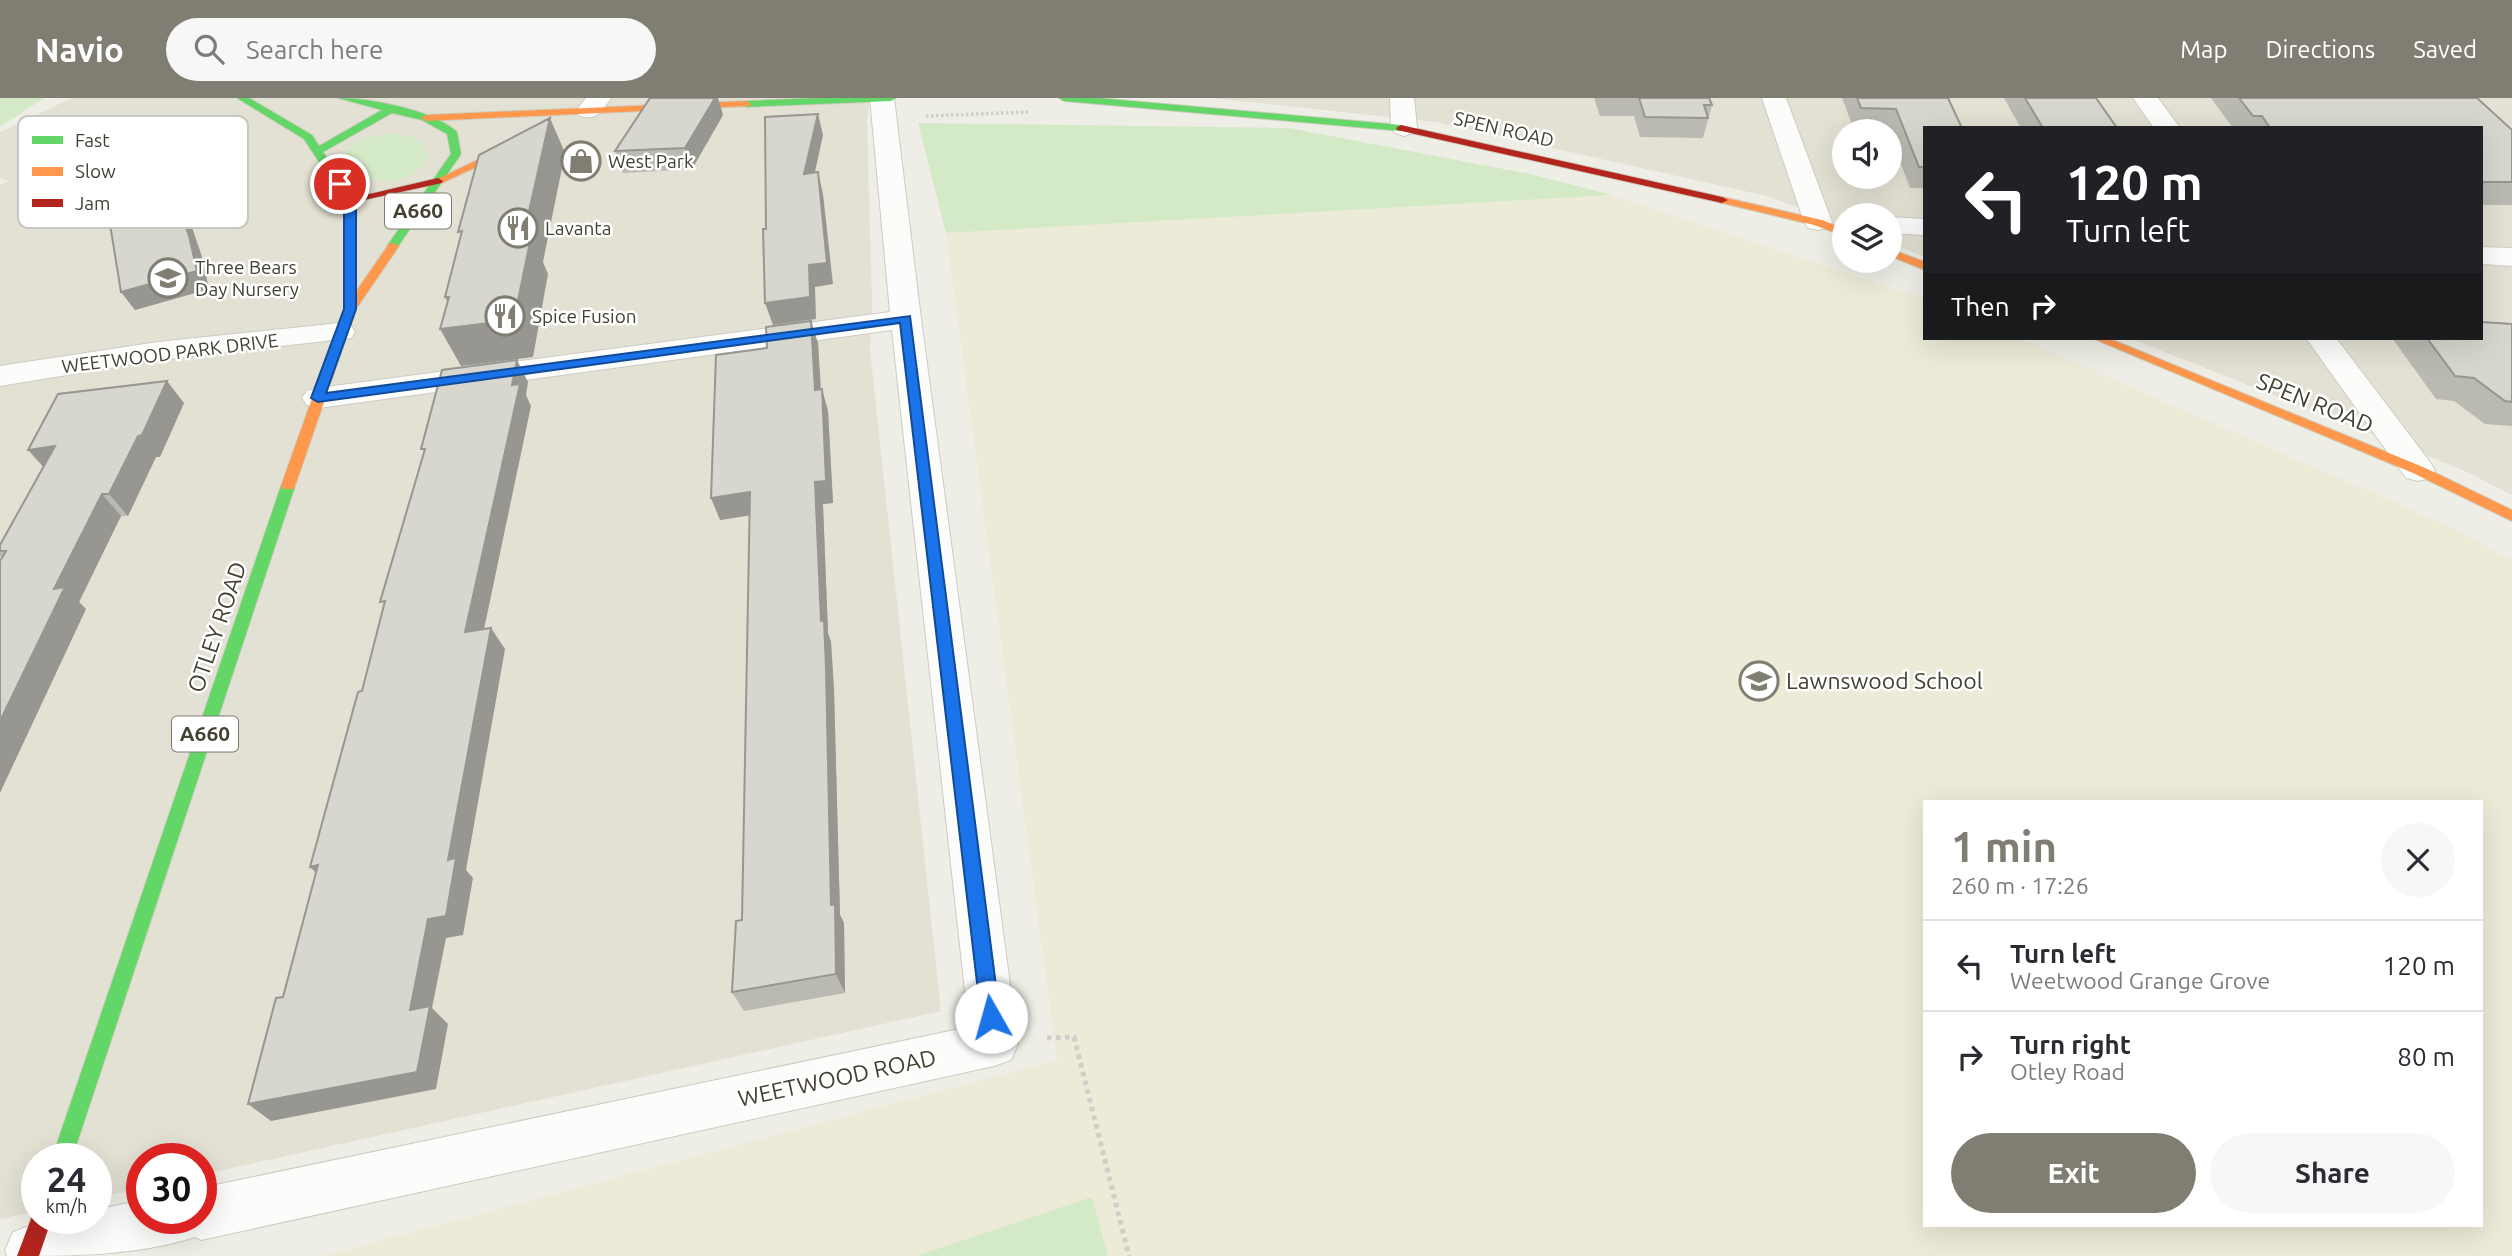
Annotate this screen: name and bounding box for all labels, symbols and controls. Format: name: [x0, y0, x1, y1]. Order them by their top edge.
search box: [166, 18, 656, 81]
icon: search: [190, 30, 228, 68]
text: Navio: [35, 31, 124, 68]
text: Search here: [246, 35, 383, 64]
text: Map: [2180, 36, 2227, 63]
text: Directions: [2265, 36, 2375, 63]
text: Saved: [2413, 36, 2477, 63]
street label: SPEN ROAD: [1452, 107, 1556, 151]
legend: [18, 116, 248, 228]
map controls: [1832, 119, 1902, 273]
button: sound: [1832, 119, 1902, 189]
text: Fast: [75, 129, 110, 151]
shop icon: West Park: [560, 140, 602, 182]
place label: West Park: [608, 150, 694, 172]
pin: [310, 154, 370, 214]
icon: left: [1951, 154, 2042, 245]
text: 120 m: [2066, 154, 2203, 209]
text: Slow: [75, 160, 116, 182]
icon: arrive: [321, 165, 359, 203]
text: Jam: [75, 192, 111, 214]
road number: A660: [385, 194, 451, 228]
button: layers: [1832, 203, 1902, 273]
restaurant icon: Lavanta: [497, 207, 539, 249]
text: Turn left: [2066, 212, 2190, 248]
place label: Lavanta: [545, 217, 612, 239]
place label: Three Bears Day Nursery: [195, 256, 299, 300]
school or university icon: Three Bears Day Nursery: [147, 257, 189, 299]
icon: right: [2024, 287, 2062, 325]
text: Then: [1951, 292, 2010, 321]
restaurant icon: Spice Fusion: [484, 295, 526, 337]
place label: Spice Fusion: [532, 305, 637, 327]
street label: WEETWOOD PARK DRIVE: [60, 329, 280, 377]
street label: SPEN ROAD: [2253, 368, 2377, 437]
street label: OTLEY ROAD: [182, 558, 251, 695]
school or university icon: Lawnswood School: [1738, 660, 1780, 702]
place label: Lawnswood School: [1786, 668, 1983, 693]
road number: A660: [172, 716, 238, 752]
text: 1 min: [1951, 823, 2057, 870]
button: close: [2381, 823, 2455, 897]
text: 260 m · 17:26: [1951, 873, 2089, 898]
text: Turn left: [2010, 939, 2116, 968]
icon: left: [1951, 947, 1989, 985]
text: 120 m: [2383, 951, 2455, 980]
text: Weetwood Grange Grove: [2010, 968, 2270, 993]
position arrow: [954, 980, 1028, 1054]
text: Turn right: [2010, 1030, 2131, 1059]
icon: right: [1951, 1038, 1989, 1076]
text: 80 m: [2397, 1042, 2455, 1071]
street label: WEETWOOD ROAD: [736, 1044, 938, 1111]
text: Otley Road: [2010, 1059, 2125, 1084]
button: Exit: [1951, 1133, 2196, 1213]
button: Share: [2210, 1133, 2455, 1213]
speed limit sign: 30: [126, 1143, 217, 1234]
text: 24: [47, 1159, 86, 1199]
text: km/h: [46, 1196, 87, 1216]

